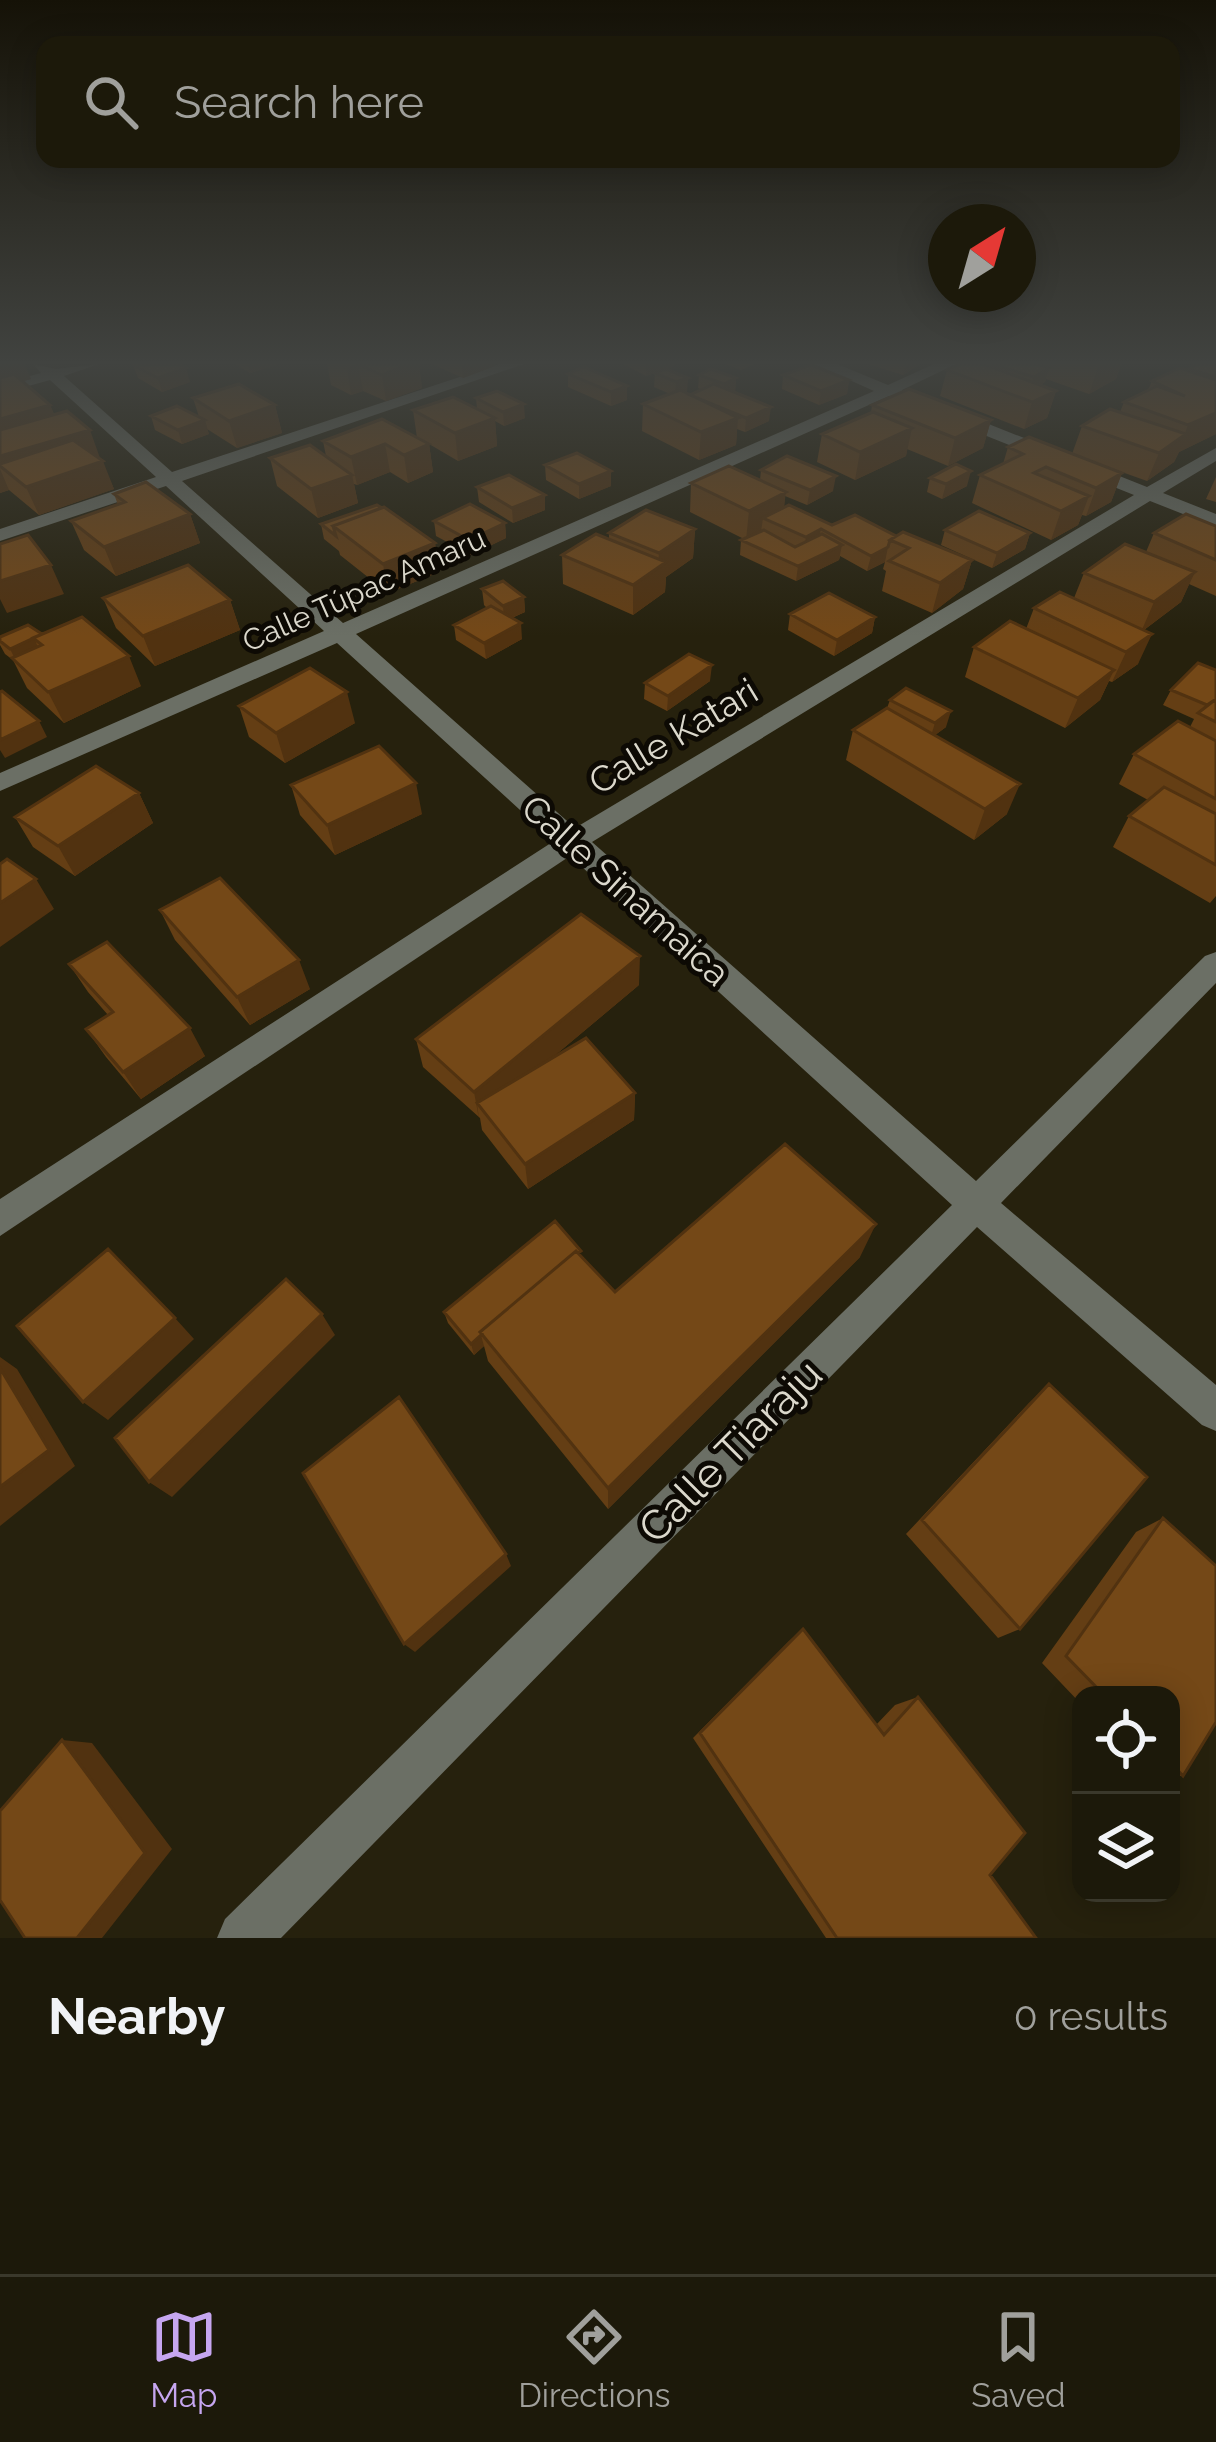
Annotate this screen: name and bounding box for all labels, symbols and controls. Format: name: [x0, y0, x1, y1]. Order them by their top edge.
search box: [36, 36, 1180, 168]
icon: search: [78, 69, 144, 135]
text: Search here: [174, 76, 424, 129]
north arrow: [928, 204, 1036, 312]
street label: Calle Túpac Amaru: [237, 520, 491, 659]
street label: Calle Katari: [581, 669, 765, 803]
street label: Calle Sinamaica: [514, 786, 738, 994]
street label: Calle Tiaraju: [629, 1350, 832, 1553]
map controls: [1072, 1686, 1180, 1902]
button: locate: [1072, 1686, 1180, 1794]
button: layers: [1072, 1794, 1180, 1902]
text: Nearby: [48, 1986, 225, 2046]
text: 0 results: [1014, 1993, 1168, 2039]
tab: Map: [150, 2304, 217, 2415]
tab: Directions: [518, 2304, 671, 2415]
tab: Saved: [971, 2304, 1066, 2415]

